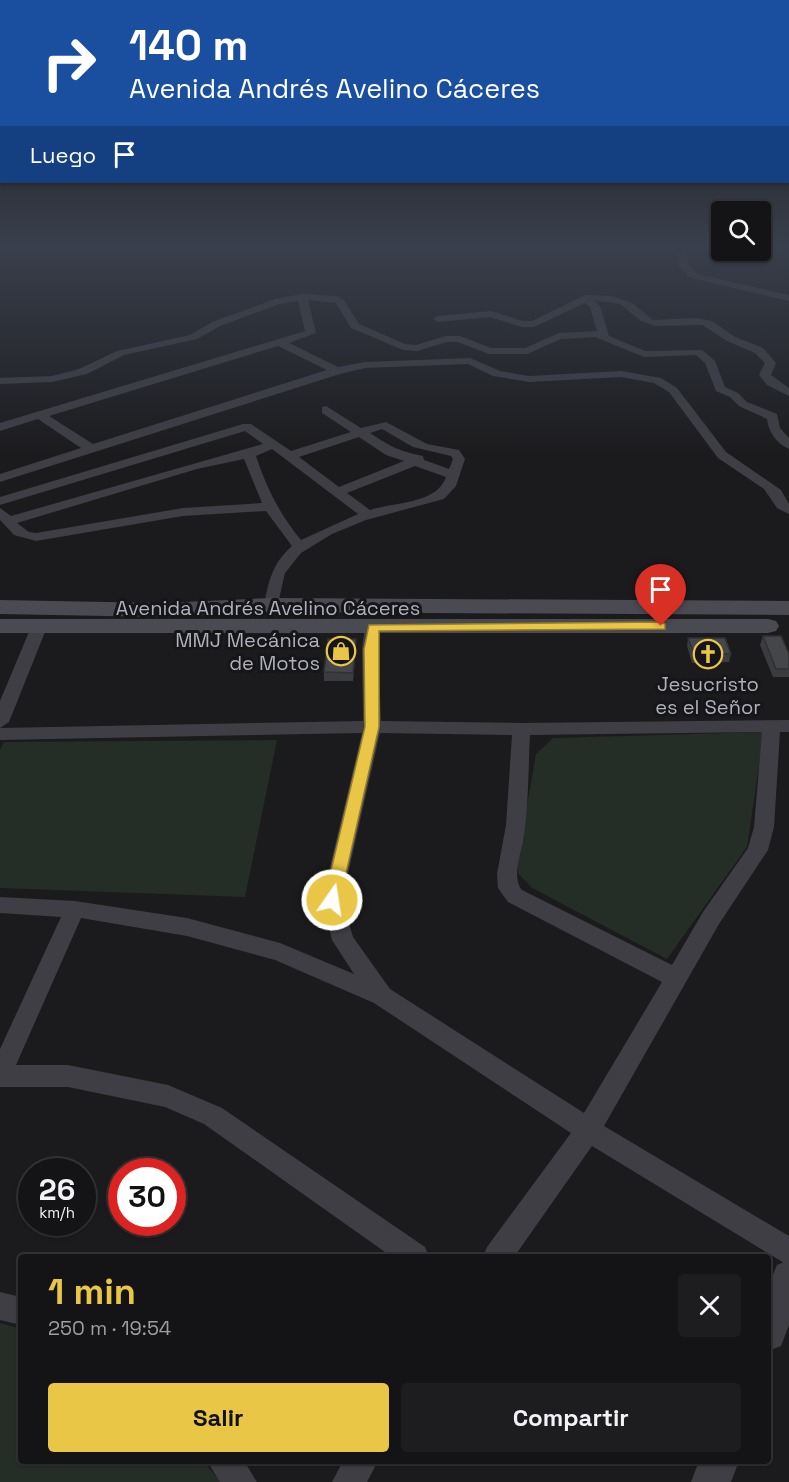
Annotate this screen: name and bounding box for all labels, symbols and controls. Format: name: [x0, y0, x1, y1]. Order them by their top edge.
text: 140 m: [129, 19, 248, 72]
icon: right: [30, 24, 108, 102]
text: Avenida Andrés Avelino Cáceres: [129, 71, 540, 106]
icon: arrive: [108, 138, 141, 171]
text: Luego: [30, 141, 96, 169]
map controls: [711, 201, 771, 261]
button: search: [711, 201, 771, 261]
pin: [635, 564, 686, 626]
icon: arrive: [644, 573, 677, 606]
street label: Avenida Andrés Avelino Cáceres: [116, 595, 420, 621]
place label: MMJ Mecánica de Motos: [175, 627, 320, 676]
shop icon: MMJ Mecánica de Motos: [325, 635, 357, 667]
church icon: Jesucristo es el Señor: [692, 638, 724, 670]
place label: Jesucristo es el Señor: [655, 671, 761, 720]
position arrow: [300, 868, 364, 932]
speed limit sign: 30: [108, 1158, 186, 1236]
text: 26: [39, 1170, 75, 1209]
text: km/h: [39, 1203, 75, 1222]
text: 1 min: [48, 1269, 136, 1315]
button: close: [678, 1274, 741, 1337]
text: 250 m · 19:54: [48, 1315, 171, 1341]
button: Salir: [48, 1383, 389, 1452]
button: Compartir: [401, 1383, 741, 1452]

